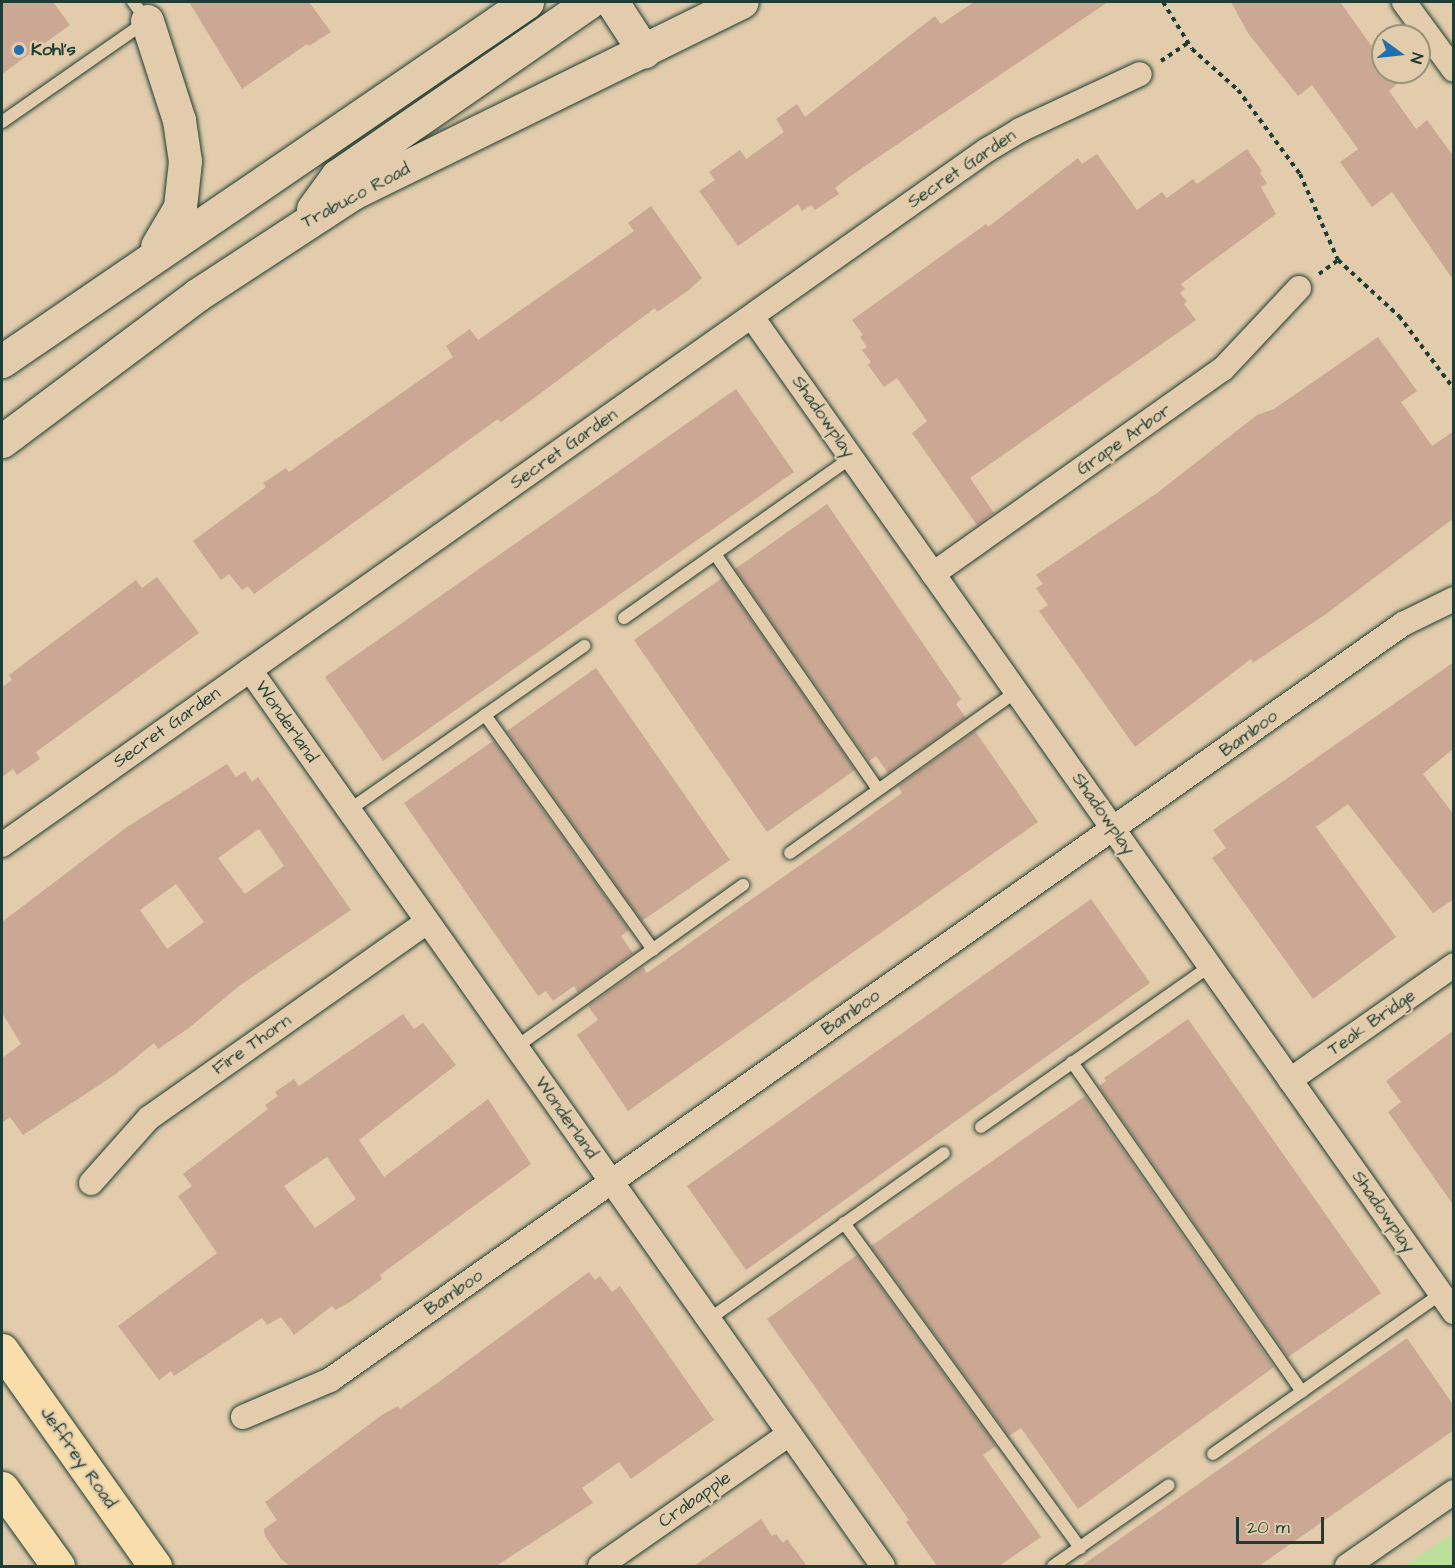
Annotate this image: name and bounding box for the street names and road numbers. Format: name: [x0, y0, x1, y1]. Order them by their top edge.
street label: Secret Garden: [904, 125, 1020, 213]
street label: Trabuco Road: [298, 158, 414, 234]
street label: Shadowplay: [787, 372, 859, 462]
street label: Grape Arbor: [1073, 400, 1175, 480]
street label: Secret Garden: [506, 404, 622, 494]
street label: Wonderland: [250, 677, 322, 767]
street label: Secret Garden: [109, 683, 225, 773]
street label: Bamboo: [1216, 706, 1282, 762]
street label: Shadowplay: [1067, 769, 1139, 859]
street label: Bamboo: [818, 985, 884, 1041]
street label: Teak Bridge: [1324, 985, 1420, 1061]
street label: Fire Thorn: [208, 1010, 296, 1080]
street label: Wonderland: [530, 1073, 602, 1163]
street label: Shadowplay: [1347, 1167, 1419, 1257]
street label: Bamboo: [421, 1265, 487, 1321]
street label: Jeffrey Road: [35, 1403, 121, 1513]
street label: Crabapple: [655, 1467, 735, 1533]

